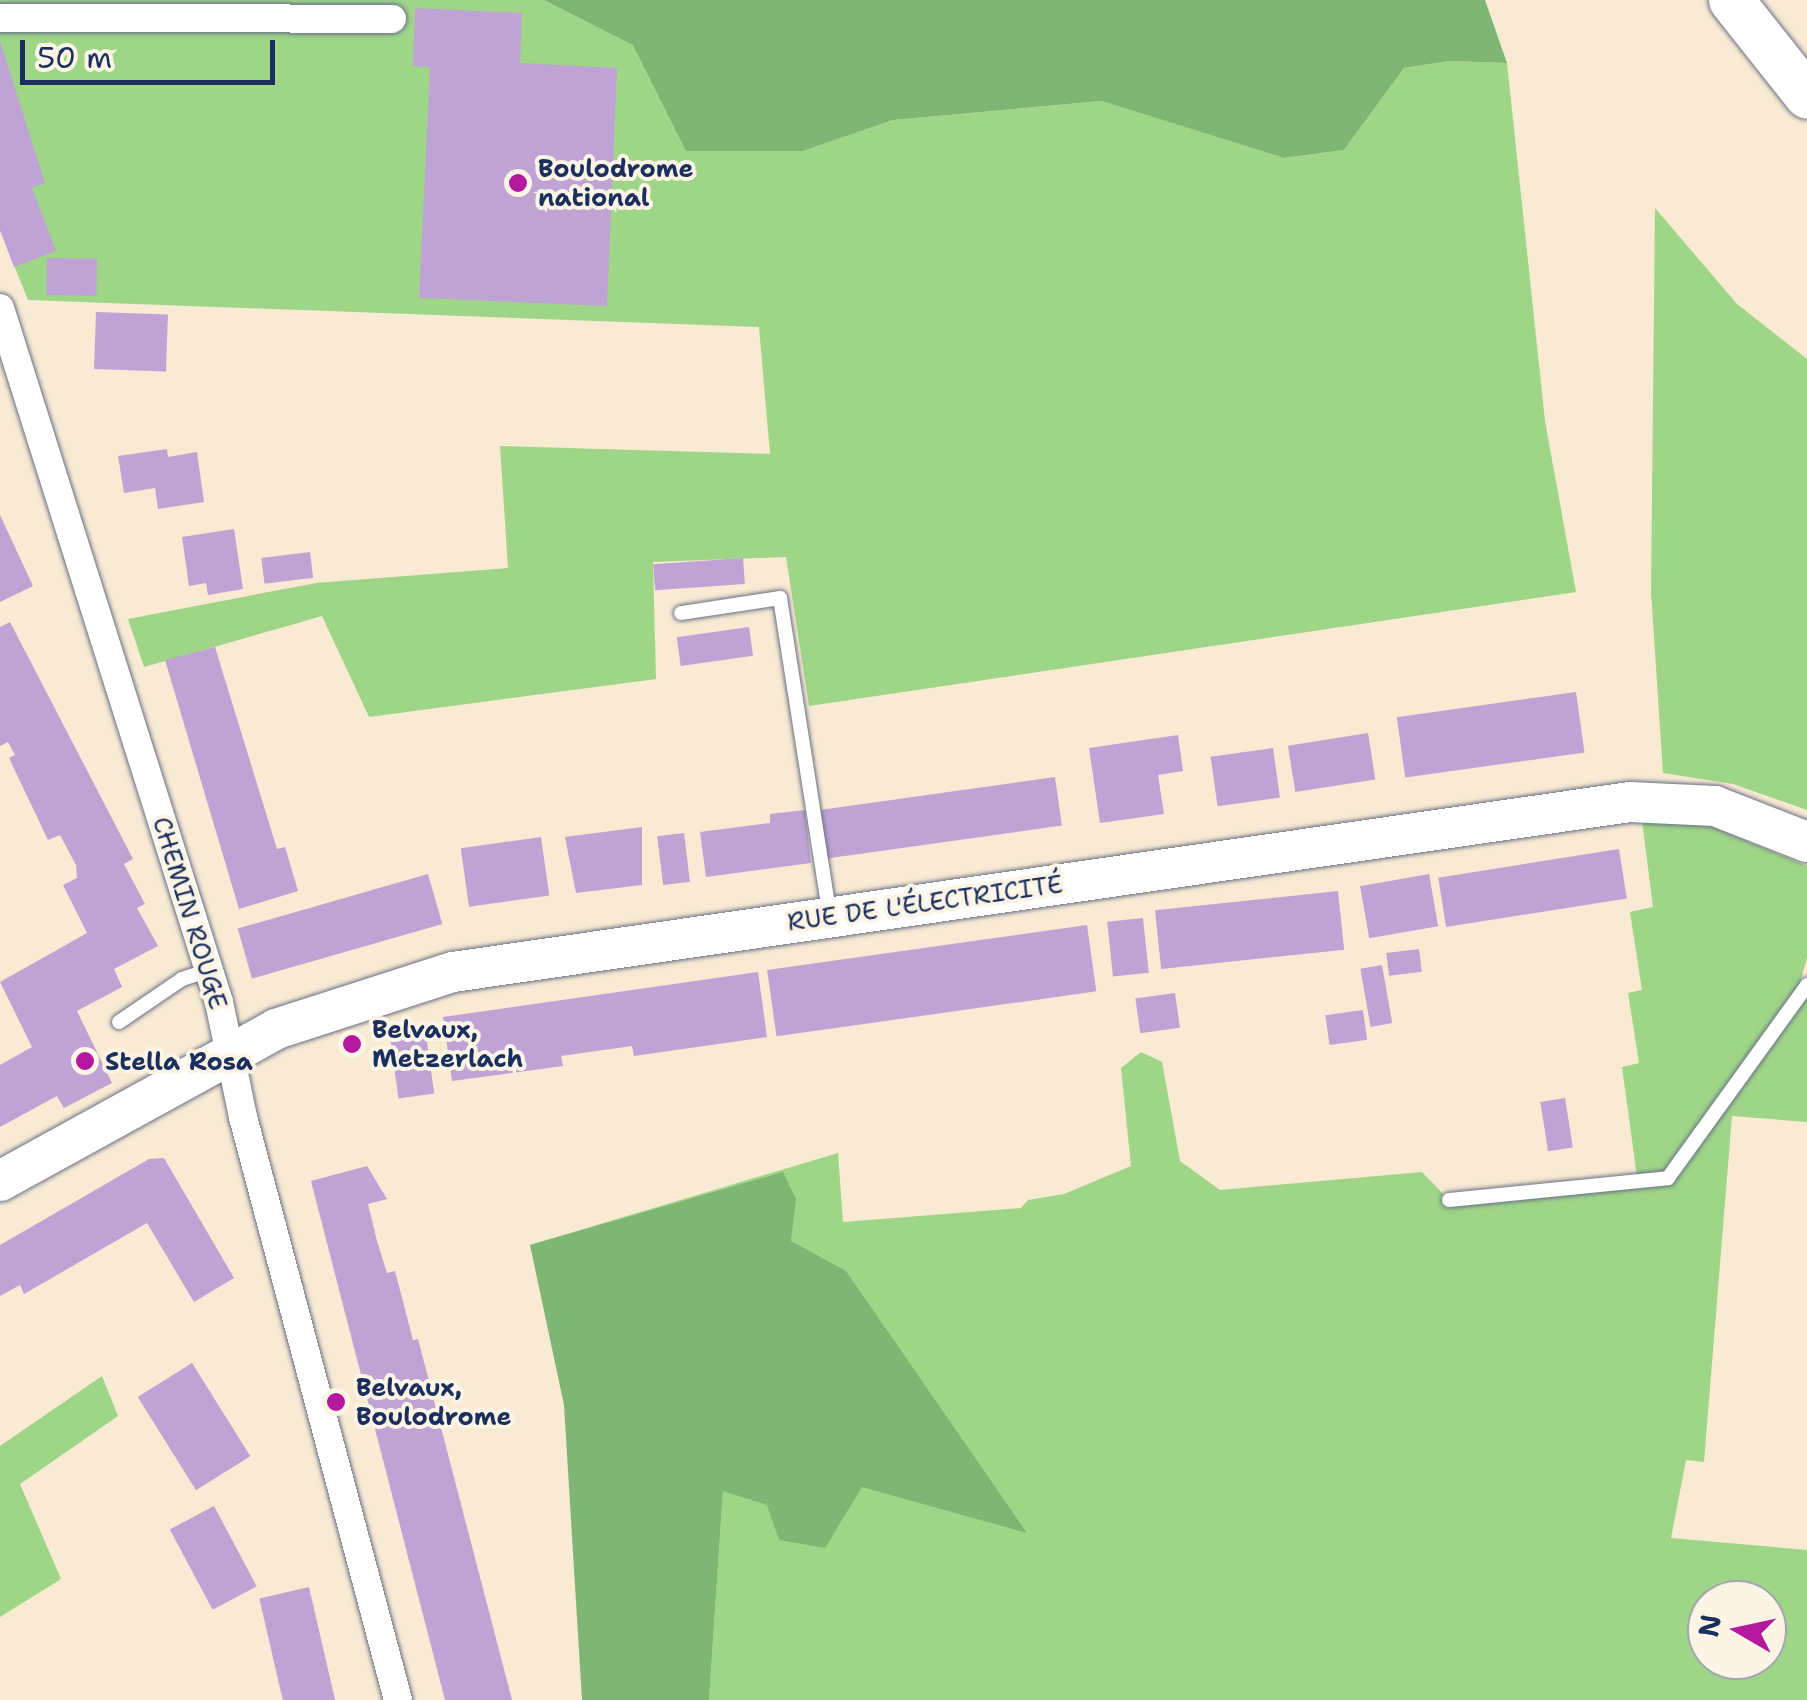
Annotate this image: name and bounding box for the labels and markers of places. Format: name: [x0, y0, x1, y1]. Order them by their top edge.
place label: Boulodrome national: [538, 154, 694, 213]
marker: Boulodrome national: [507, 172, 529, 194]
place label: Belvaux, Metzerlach: [372, 1015, 523, 1074]
marker: Belvaux, Metzerlach: [341, 1033, 363, 1055]
place label: Stella Rosa: [105, 1046, 253, 1076]
marker: Stella Rosa: [74, 1050, 96, 1072]
place label: Belvaux, Boulodrome: [356, 1373, 512, 1432]
marker: Belvaux, Boulodrome: [325, 1391, 347, 1413]

